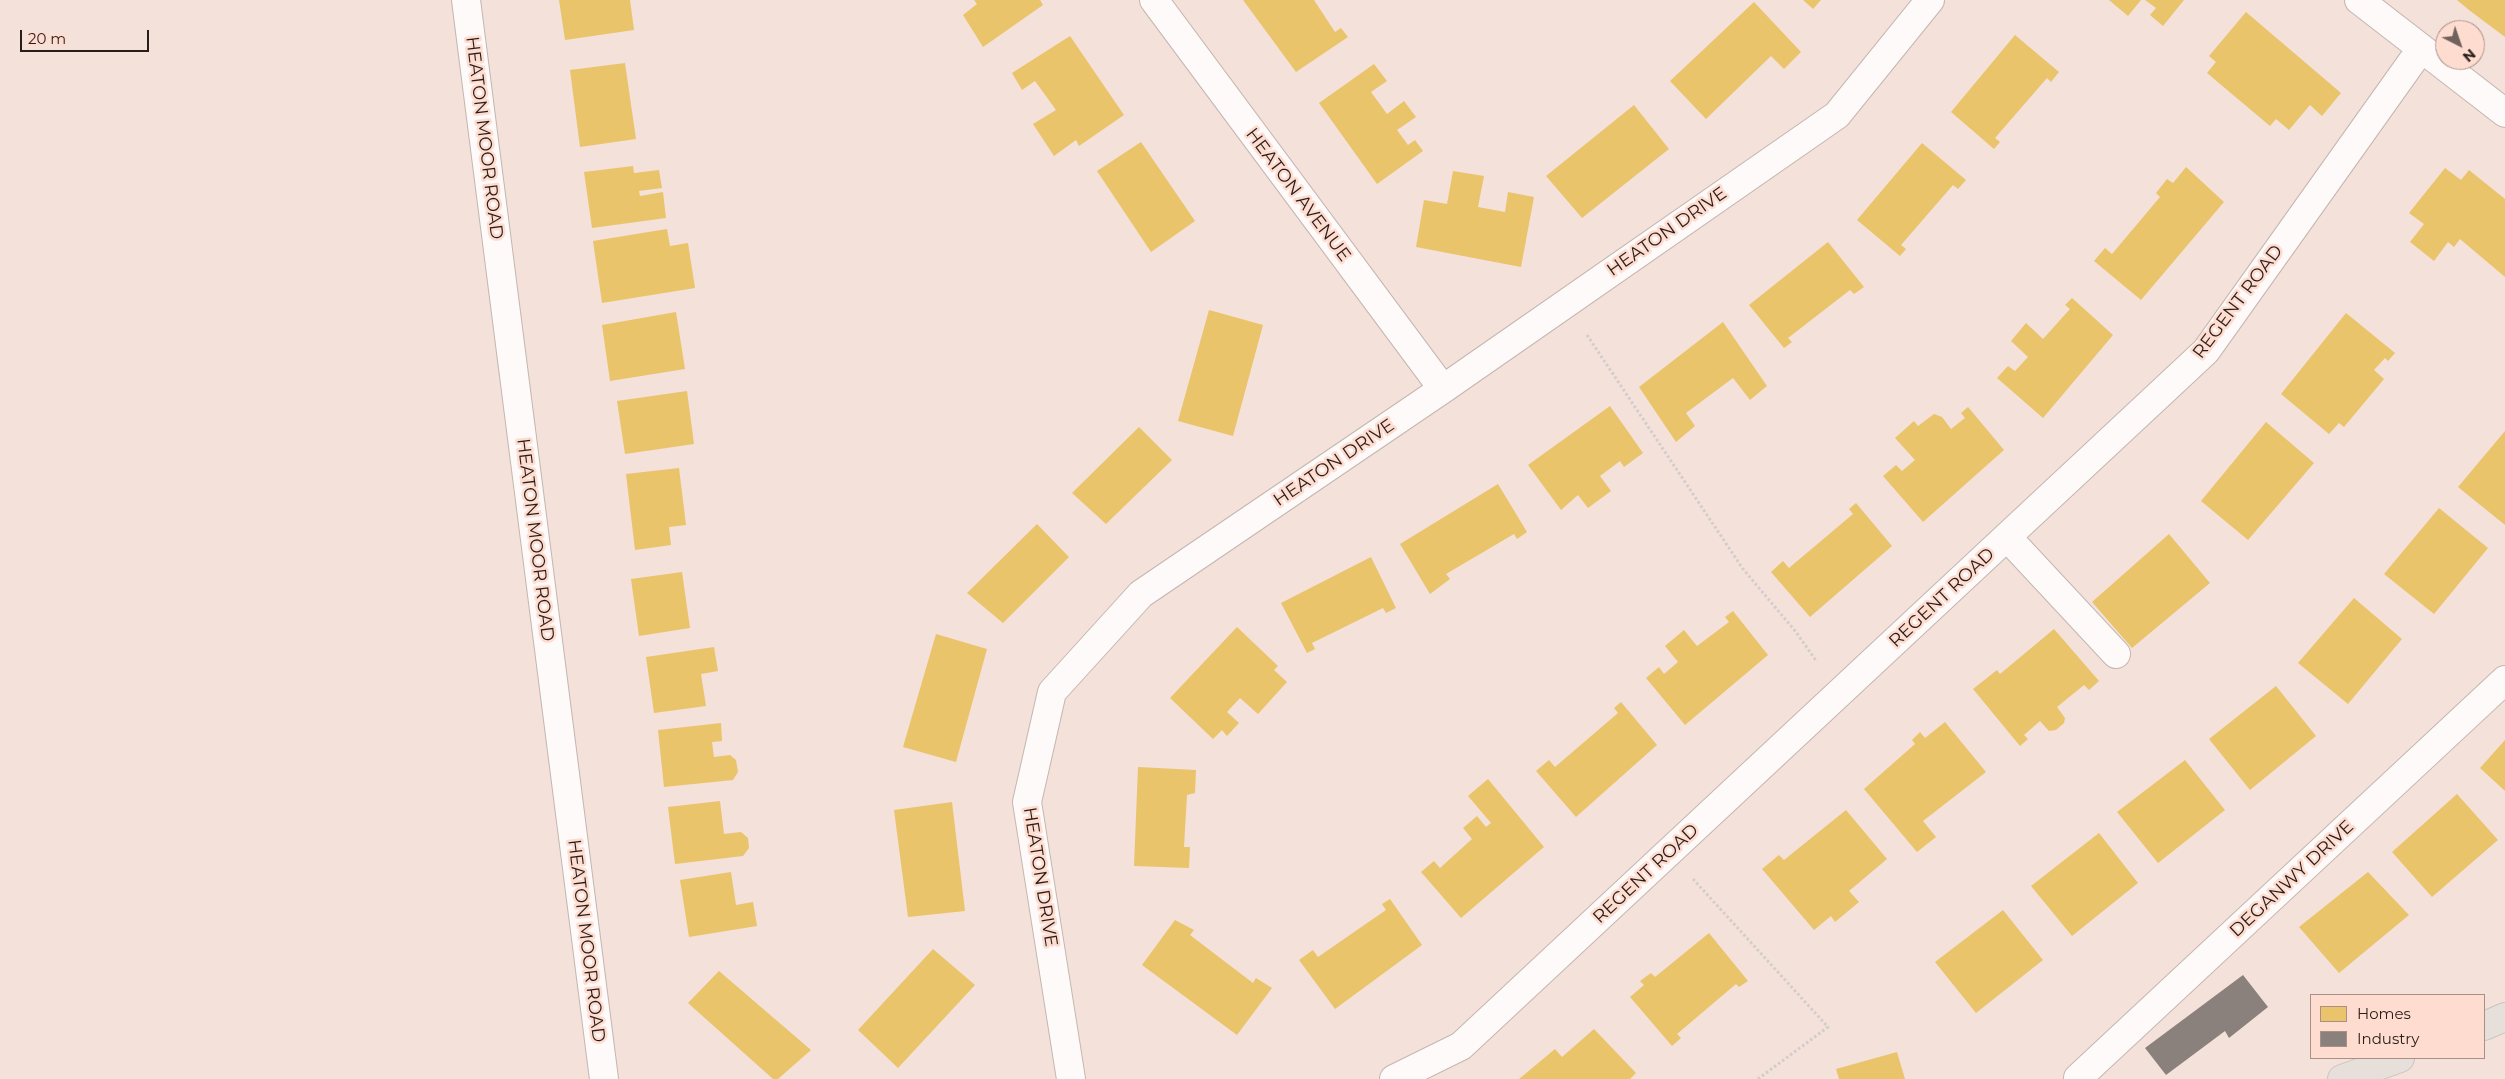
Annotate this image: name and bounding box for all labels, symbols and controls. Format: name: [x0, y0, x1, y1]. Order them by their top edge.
scale bar: [22, 20, 151, 52]
north arrow: [2435, 20, 2485, 70]
text: 20 m: [28, 29, 66, 48]
street label: HEATON MOOR ROAD: [461, 35, 507, 241]
text: N: [2459, 45, 2479, 66]
street label: HEATON AVENUE: [1241, 124, 1355, 266]
street label: HEATON DRIVE: [1603, 183, 1731, 281]
street label: REGENT ROAD: [2188, 241, 2288, 363]
street label: HEATON DRIVE: [1270, 415, 1398, 511]
street label: HEATON MOOR ROAD: [512, 437, 558, 643]
street label: REGENT ROAD: [1885, 544, 1999, 652]
street label: HEATON DRIVE: [1018, 806, 1062, 948]
street label: DEGANWY DRIVE: [2226, 816, 2358, 942]
street label: REGENT ROAD: [1589, 820, 1703, 928]
street label: HEATON MOOR ROAD: [563, 838, 609, 1044]
legend: [2310, 994, 2485, 1059]
text: Homes: [2357, 1004, 2411, 1023]
text: Industry: [2357, 1029, 2419, 1048]

